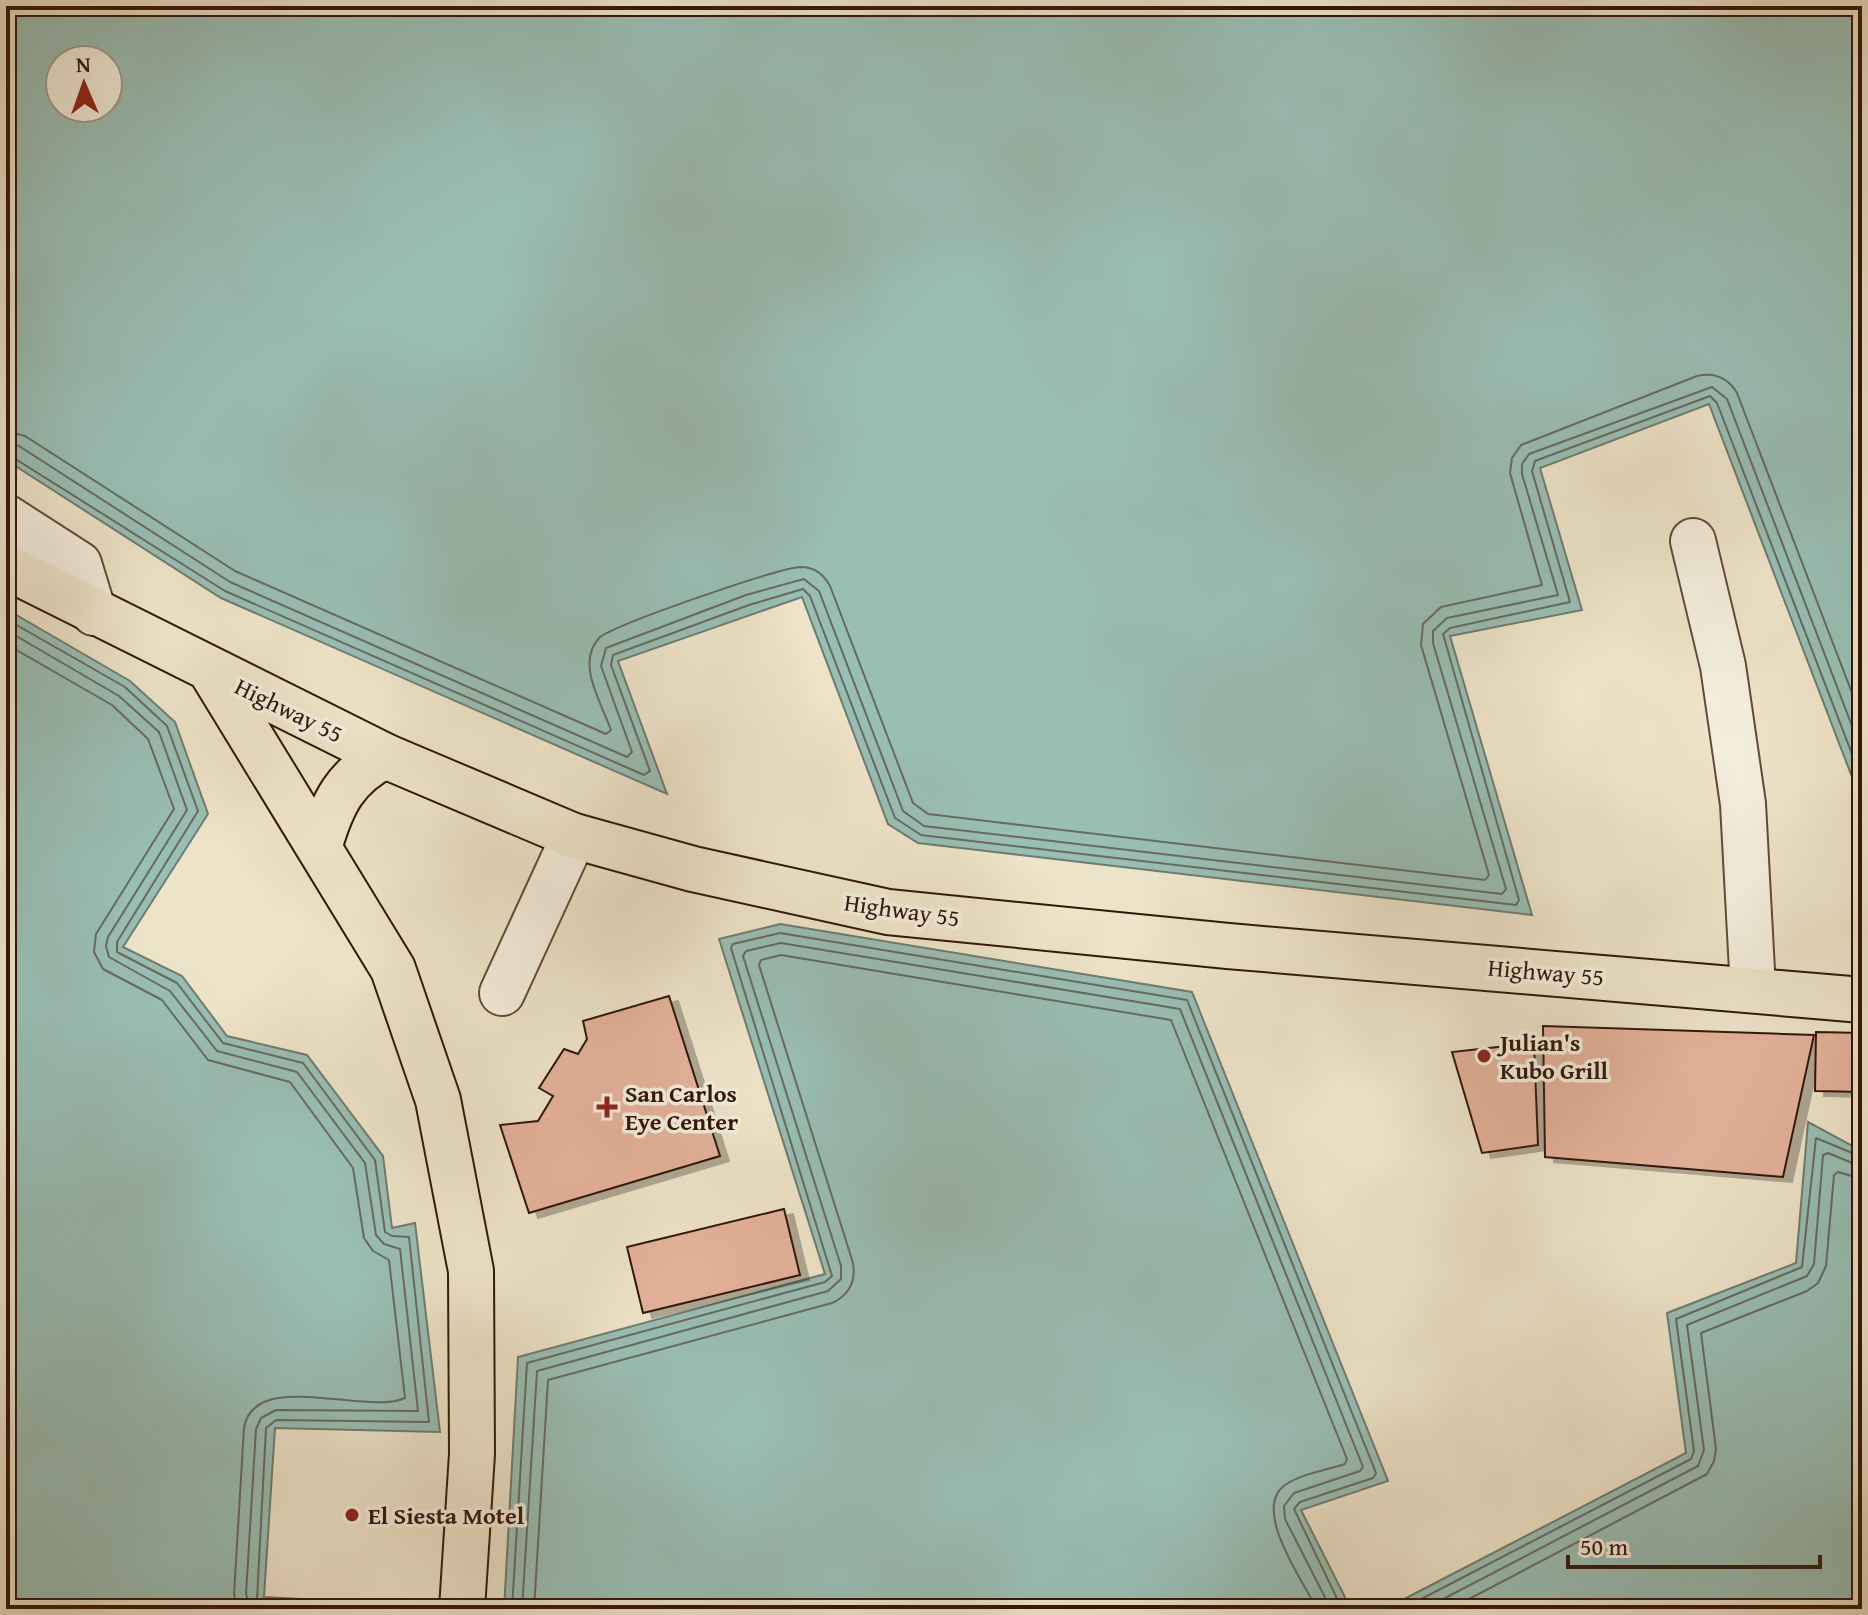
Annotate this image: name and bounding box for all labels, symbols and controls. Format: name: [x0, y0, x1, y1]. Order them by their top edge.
north arrow: [44, 44, 124, 124]
text: N: [75, 48, 91, 80]
street label: Highway 55: [229, 669, 349, 751]
street label: Highway 55: [842, 885, 962, 935]
street label: Highway 55: [1486, 949, 1606, 995]
place label: Julian's Kubo Grill: [1496, 1025, 1609, 1088]
marker: Julian's Kubo Grill: [1475, 1047, 1493, 1065]
place label: San Carlos Eye Center: [625, 1076, 738, 1139]
marker: San Carlos Eye Center: [596, 1096, 618, 1118]
place label: El Siesta Motel: [368, 1498, 525, 1533]
marker: El Siesta Motel: [343, 1506, 361, 1524]
scale bar: [1568, 1519, 1820, 1569]
text: 50 m: [1580, 1529, 1628, 1564]

